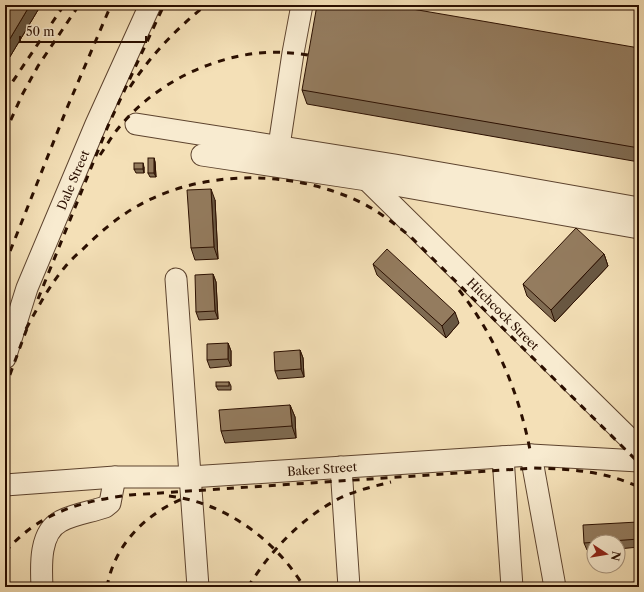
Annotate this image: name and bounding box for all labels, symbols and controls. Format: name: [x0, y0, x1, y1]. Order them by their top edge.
scale bar: [20, 18, 146, 44]
text: 50 m: [26, 24, 55, 39]
street label: Dale Street: [54, 147, 93, 212]
street label: Hitchcock Street: [464, 275, 543, 354]
street label: Baker Street: [287, 459, 358, 479]
north arrow: [586, 534, 626, 574]
text: N: [608, 550, 624, 563]

